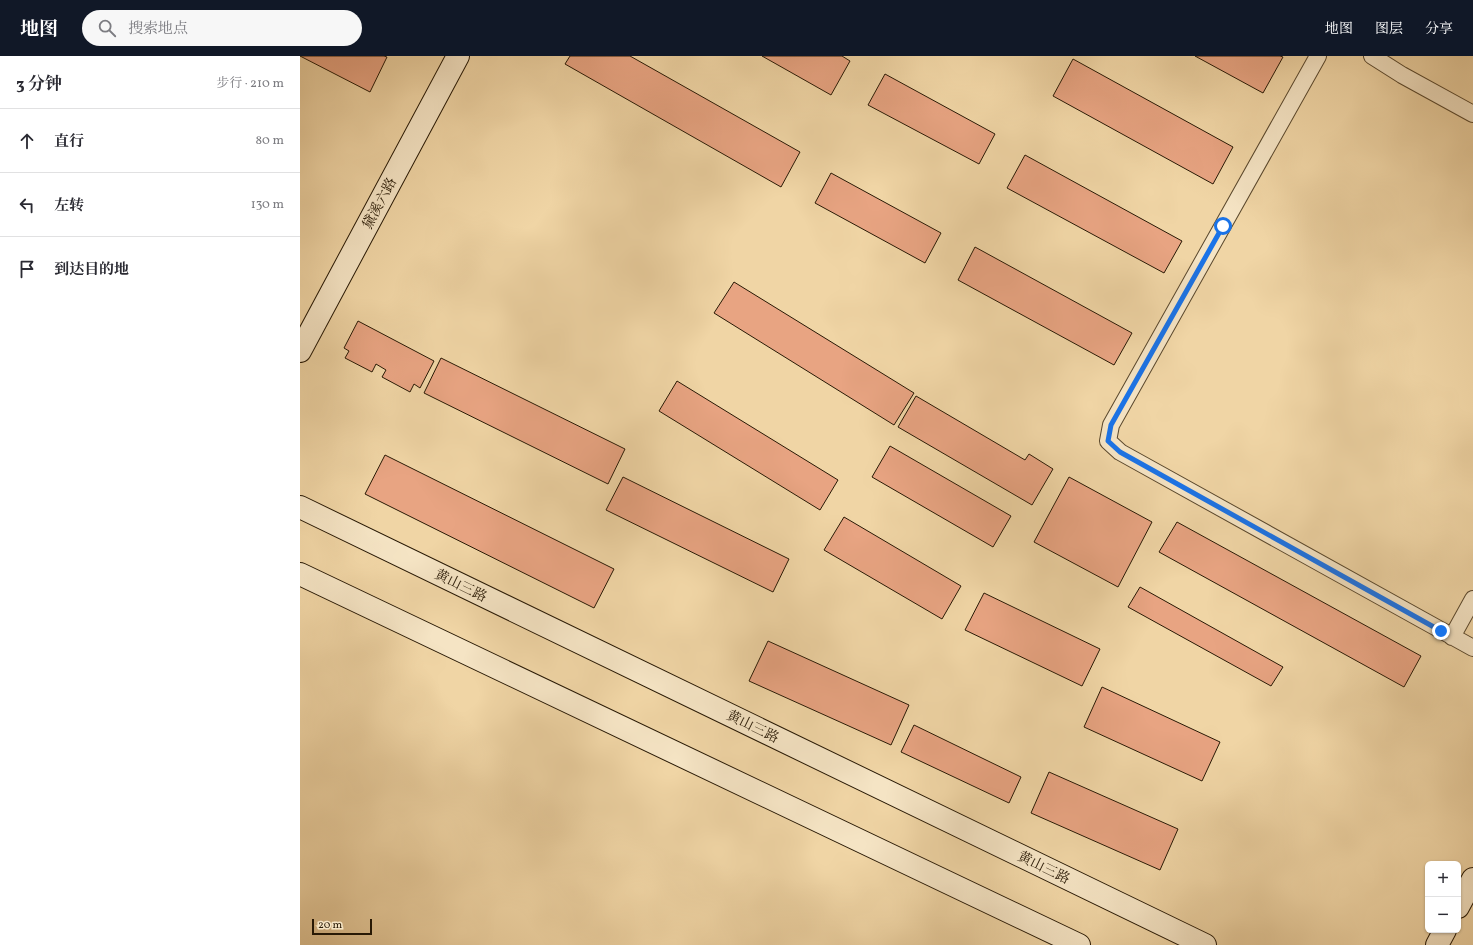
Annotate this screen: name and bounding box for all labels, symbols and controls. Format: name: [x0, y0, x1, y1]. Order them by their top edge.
search box: [82, 10, 362, 46]
text: 地图: [20, 17, 58, 43]
icon: search: [96, 17, 118, 39]
text: 搜索地点: [128, 19, 188, 40]
text: 地图: [1325, 20, 1353, 39]
text: 图层: [1375, 20, 1403, 39]
text: 分享: [1425, 20, 1453, 39]
text: 3 分钟: [16, 73, 62, 96]
text: 步行 · 210 m: [216, 75, 284, 93]
icon: ahead: [16, 130, 38, 152]
text: 直行: [54, 132, 84, 153]
text: 80 m: [255, 132, 284, 150]
street label: 黛溪六路: [359, 175, 402, 233]
icon: left: [16, 194, 38, 216]
text: 左转: [54, 196, 84, 217]
text: 130 m: [251, 196, 284, 214]
route start: [1214, 217, 1232, 235]
icon: arrive: [16, 258, 38, 280]
text: 到达目的地: [54, 260, 129, 281]
street label: 黄山三路: [431, 566, 490, 607]
route end: [1432, 622, 1450, 640]
street label: 黄山三路: [723, 707, 782, 748]
street label: 黄山三路: [1014, 848, 1073, 889]
map controls: [1425, 861, 1461, 933]
button: +: [1425, 861, 1461, 897]
button: −: [1425, 897, 1461, 933]
scale bar: [312, 917, 372, 936]
text: 20 m: [318, 918, 342, 933]

